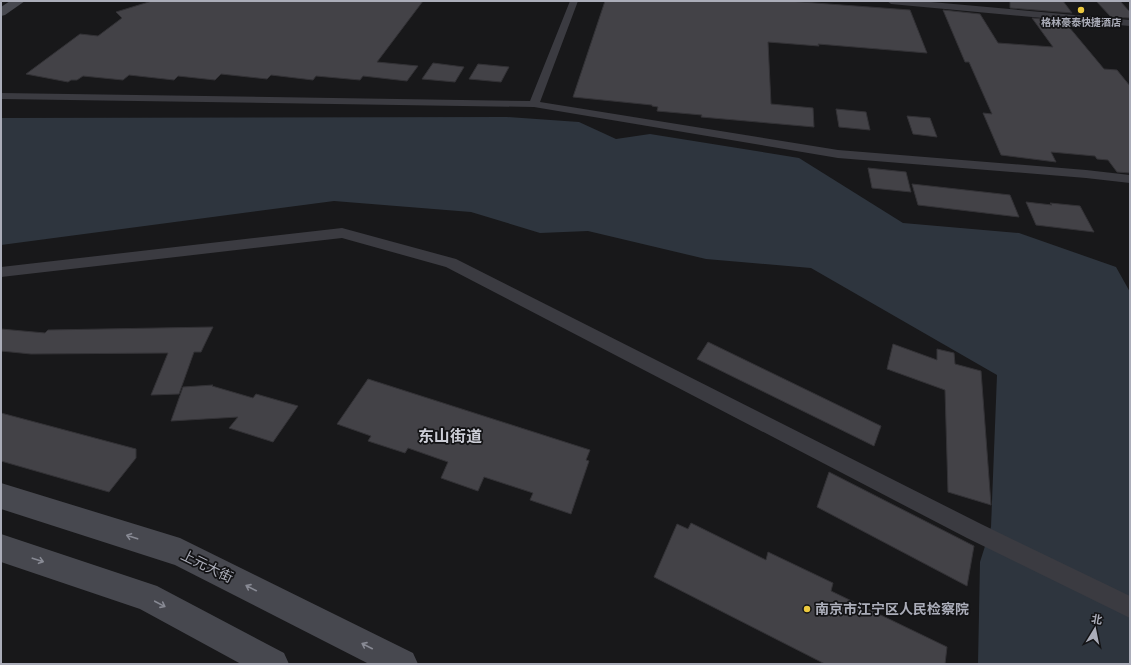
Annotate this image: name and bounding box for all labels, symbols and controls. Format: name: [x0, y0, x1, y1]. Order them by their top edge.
marker: 格林豪泰快捷酒店: [1076, 5, 1086, 15]
place label: 格林豪泰快捷酒店: [1041, 16, 1121, 29]
district label: 东山街道: [418, 426, 482, 446]
one-way arrow: [125, 533, 138, 540]
street label: 上元大街: [178, 546, 236, 586]
one-way arrow: [31, 557, 44, 564]
one-way arrow: [245, 584, 257, 591]
one-way arrow: [154, 600, 166, 608]
place label: 南京市江宁区人民检察院: [815, 600, 969, 618]
marker: 南京市江宁区人民检察院: [802, 604, 812, 614]
north arrow: [1075, 609, 1115, 649]
text: 北: [1090, 611, 1103, 627]
one-way arrow: [361, 642, 373, 650]

